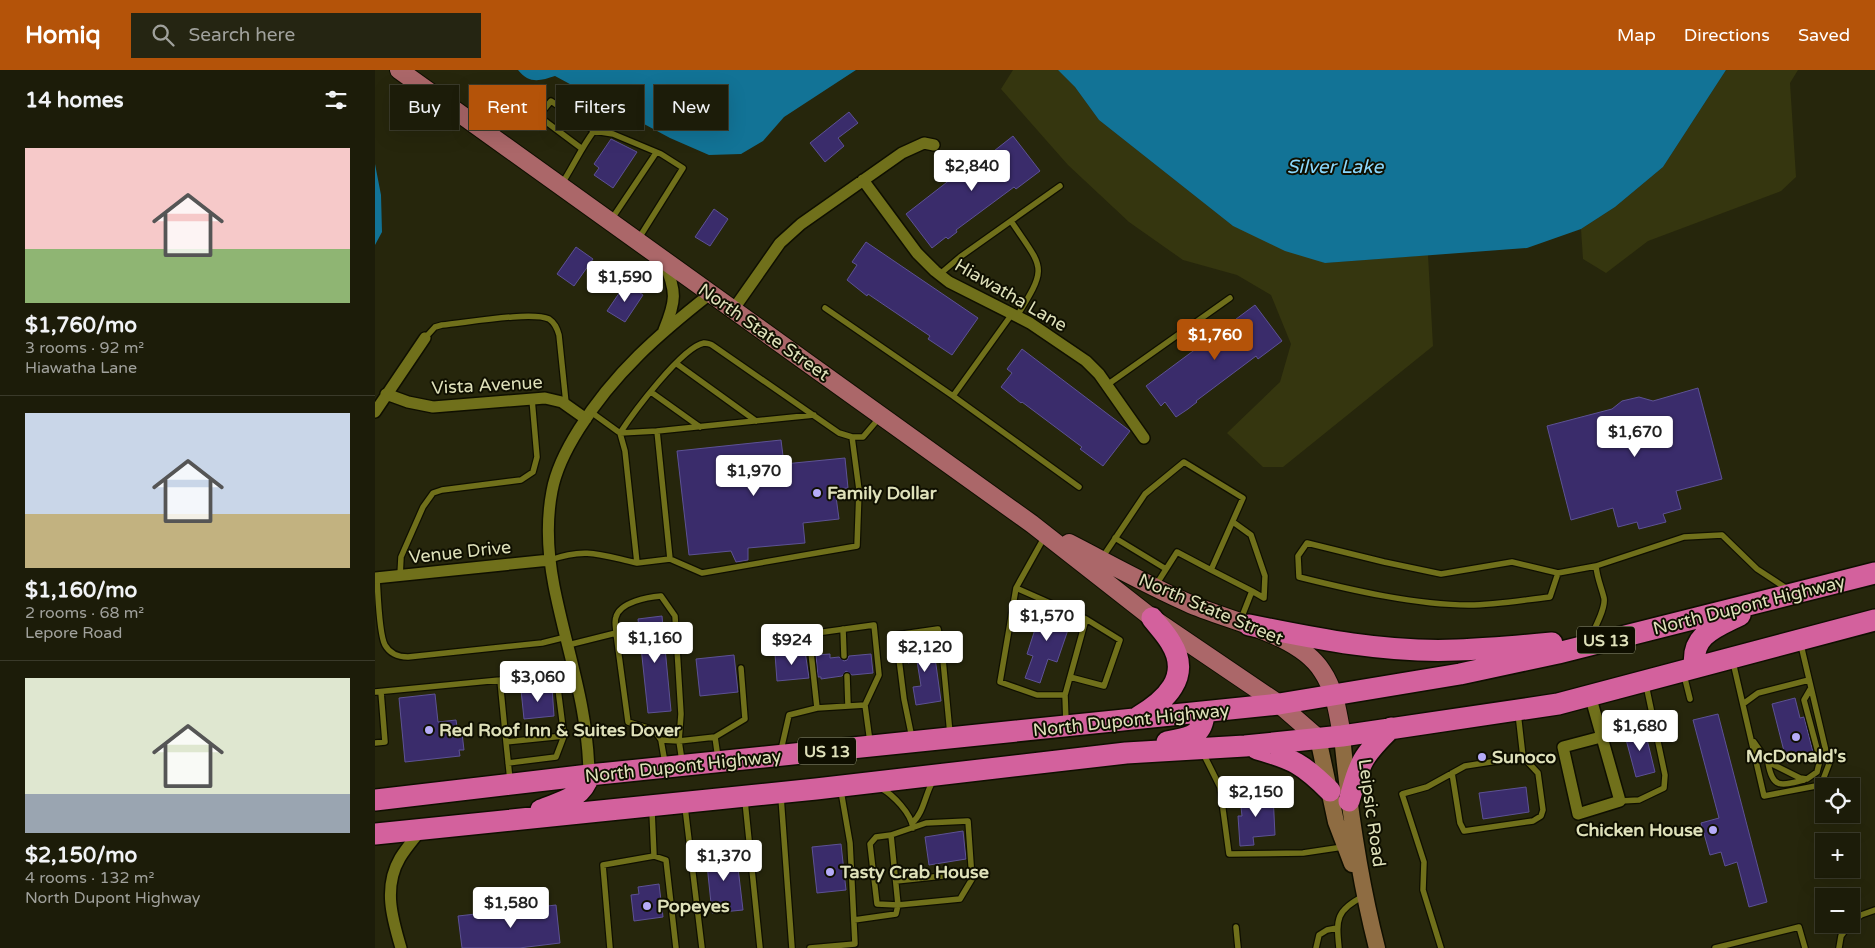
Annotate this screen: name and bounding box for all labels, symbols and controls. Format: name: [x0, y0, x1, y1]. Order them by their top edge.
search box: [131, 13, 481, 58]
text: Homiq: [25, 21, 101, 50]
icon: search: [149, 21, 177, 49]
text: Search here: [189, 24, 295, 46]
text: Map: [1617, 24, 1656, 46]
text: Directions: [1684, 24, 1770, 46]
text: Saved: [1798, 24, 1850, 46]
chip: Buy: [390, 85, 459, 130]
chip: Rent: [469, 85, 546, 130]
chip: Filters: [556, 85, 644, 130]
chip: New: [654, 85, 728, 130]
icon: filters: [322, 86, 350, 114]
text: 14 homes: [25, 88, 124, 113]
pin: $2,840: [931, 150, 1013, 192]
text: $2,840: [945, 156, 999, 176]
water label: Silver Lake: [1287, 156, 1384, 178]
icon: home: [143, 180, 233, 270]
street label: Hiawatha Lane: [951, 254, 1071, 336]
pin: $1,590: [584, 260, 666, 303]
text: $1,590: [598, 267, 652, 287]
street label: North State Street: [694, 279, 834, 386]
text: $1,760/mo: [25, 313, 137, 338]
pin: $1,760: [1174, 318, 1256, 361]
text: $1,760: [1188, 325, 1242, 345]
text: 3 rooms · 92 m²: [25, 338, 144, 358]
text: Hiawatha Lane: [25, 358, 137, 378]
street label: Vista Avenue: [431, 371, 543, 399]
pin: $1,670: [1594, 416, 1676, 458]
text: $1,670: [1608, 422, 1662, 442]
icon: home: [143, 446, 233, 536]
pin: $1,970: [713, 454, 795, 497]
text: $1,970: [727, 461, 781, 481]
place label: Family Dollar: [827, 482, 938, 504]
marker: Family Dollar: [811, 487, 823, 499]
street label: Venue Drive: [408, 536, 512, 568]
street label: North State Street: [1135, 569, 1287, 649]
street label: North Dupont Highway: [1651, 570, 1848, 640]
text: $1,160/mo: [25, 578, 137, 603]
pin: $1,570: [1006, 600, 1088, 642]
text: 2 rooms · 68 m²: [25, 603, 144, 623]
text: $1,570: [1020, 606, 1074, 626]
pin: $1,160: [614, 622, 696, 664]
text: Lepore Road: [25, 623, 122, 643]
pin: $924: [762, 624, 822, 666]
road number: US 13: [1577, 626, 1635, 654]
text: $1,160: [628, 628, 682, 648]
text: $924: [772, 630, 812, 650]
pin: $2,120: [884, 630, 966, 673]
text: $2,120: [898, 637, 952, 657]
pin: $3,060: [497, 660, 579, 703]
text: $3,060: [511, 667, 565, 687]
street label: North Dupont Highway: [1032, 699, 1231, 741]
pin: $1,680: [1599, 710, 1681, 752]
icon: home: [143, 711, 233, 801]
text: $1,680: [1613, 716, 1667, 736]
place label: Red Roof Inn & Suites Dover: [439, 719, 682, 741]
marker: Red Roof Inn & Suites Dover: [423, 724, 435, 736]
marker: McDonald's: [1790, 731, 1802, 743]
road number: US 13: [798, 738, 856, 764]
street label: North Dupont Highway: [584, 745, 783, 787]
place label: McDonald's: [1746, 745, 1847, 767]
place label: Sunoco: [1492, 746, 1556, 768]
marker: Sunoco: [1476, 751, 1488, 763]
street label: Leipsic Road: [1354, 757, 1390, 869]
pin: $2,150: [1215, 776, 1297, 818]
map controls: [1815, 778, 1860, 933]
button: locate: [1815, 778, 1860, 823]
text: $2,150: [1229, 782, 1283, 802]
place label: Chicken House: [1576, 819, 1703, 841]
marker: Chicken House: [1707, 824, 1719, 836]
button: +: [1815, 833, 1860, 878]
pin: $1,370: [683, 840, 765, 882]
text: $2,150/mo: [25, 843, 137, 868]
text: $1,370: [697, 846, 751, 866]
place label: Tasty Crab House: [839, 861, 989, 883]
marker: Tasty Crab House: [824, 866, 836, 878]
text: 4 rooms · 132 m²: [25, 868, 154, 888]
pin: $1,580: [470, 886, 552, 929]
text: North Dupont Highway: [25, 888, 200, 908]
button: −: [1815, 888, 1860, 933]
text: $1,580: [484, 893, 538, 913]
place label: Popeyes: [657, 895, 730, 917]
marker: Popeyes: [641, 900, 653, 912]

